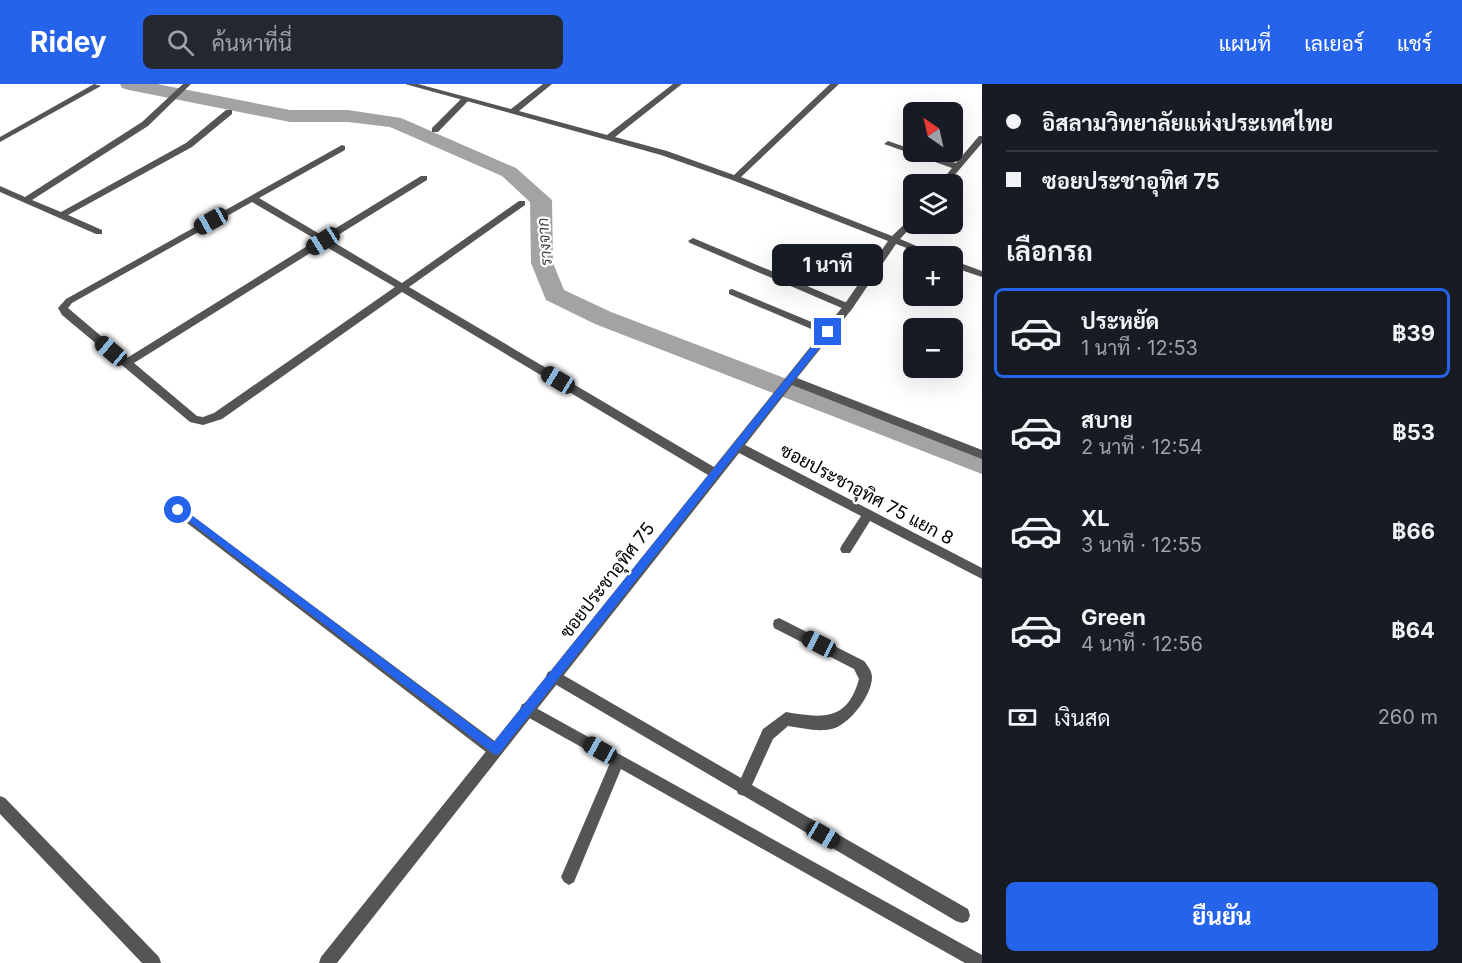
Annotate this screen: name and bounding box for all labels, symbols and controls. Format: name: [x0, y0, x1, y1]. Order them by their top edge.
search box: [143, 15, 563, 69]
text: Ridey: [30, 25, 107, 59]
icon: search: [164, 26, 197, 59]
text: ค้นหาที่นี่: [212, 30, 292, 56]
text: แผนที่: [1219, 31, 1271, 56]
text: เลเยอร์: [1304, 31, 1364, 56]
text: แชร์: [1397, 31, 1432, 56]
north arrow: [903, 102, 963, 162]
map controls: [903, 102, 963, 378]
text: อิสลามวิทยาลัยแห่งประเทศไทย: [1042, 110, 1333, 136]
text: ซอยประชาอุทิศ 75: [1042, 168, 1220, 194]
button: layers: [903, 174, 963, 234]
car: [191, 204, 231, 238]
water label: รางจาก: [532, 217, 556, 267]
car: [303, 224, 343, 258]
text: เลือกรถ: [1006, 235, 1093, 268]
callout: 1 นาที: [772, 245, 884, 287]
button: +: [903, 246, 963, 306]
text: 1 นาที: [802, 253, 853, 277]
icon: car: [1009, 306, 1063, 360]
text: ประหยัด: [1081, 308, 1159, 334]
route end: [814, 318, 841, 345]
button: −: [903, 318, 963, 378]
text: ฿39: [1392, 320, 1435, 346]
car: [91, 333, 131, 369]
text: 1 นาที · 12:53: [1081, 336, 1198, 360]
car: [538, 363, 578, 397]
icon: car: [1009, 405, 1063, 459]
text: สบาย: [1081, 407, 1133, 433]
text: ฿53: [1392, 419, 1435, 445]
text: 2 นาที · 12:54: [1081, 435, 1203, 459]
street label: ซอยประชาอุทิศ 75 แยก 8: [776, 439, 957, 550]
route start: [164, 496, 191, 523]
icon: car: [1009, 504, 1063, 558]
text: XL: [1081, 505, 1110, 531]
street label: ซอยประชาอุทิศ 75: [555, 518, 660, 643]
text: ฿66: [1392, 518, 1435, 544]
text: 3 นาที · 12:55: [1081, 533, 1202, 557]
icon: car: [1009, 603, 1063, 657]
text: Green: [1081, 604, 1146, 630]
text: ฿64: [1391, 617, 1435, 643]
car: [799, 628, 839, 660]
text: 4 นาที · 12:56: [1081, 632, 1203, 656]
icon: cash: [1006, 701, 1039, 734]
text: เงินสด: [1054, 705, 1111, 731]
text: 260 m: [1378, 705, 1438, 729]
car: [580, 733, 620, 767]
car: [803, 818, 843, 852]
button: ยืนยัน: [1006, 882, 1438, 951]

